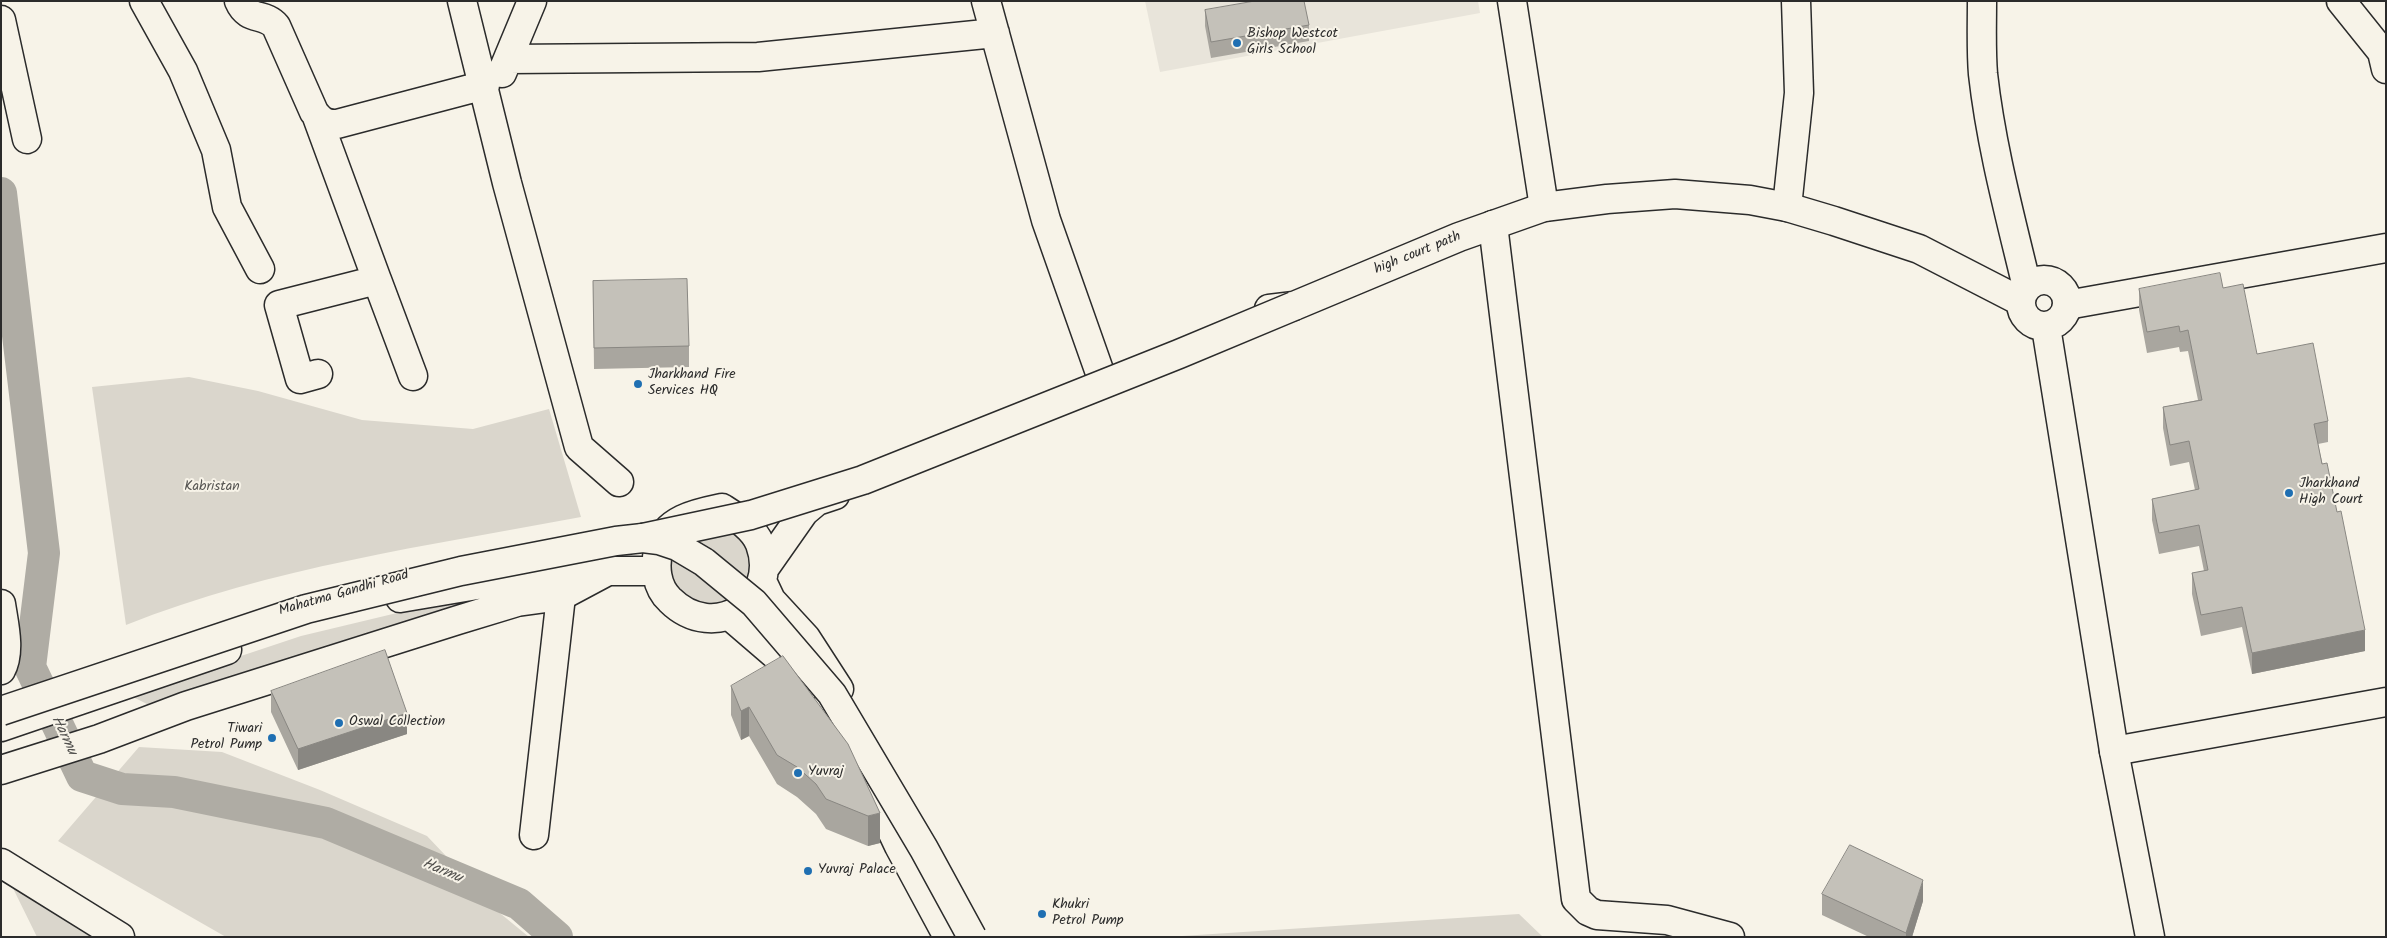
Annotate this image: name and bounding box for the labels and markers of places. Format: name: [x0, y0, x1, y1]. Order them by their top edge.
place label: Bishop Westcot Girls School: [1247, 27, 1338, 59]
marker: Bishop Westcot Girls School: [1231, 37, 1243, 49]
place label: Jharkhand Fire Services HQ: [648, 368, 736, 401]
marker: Jharkhand Fire Services HQ: [632, 378, 644, 390]
place label: Jharkhand High Court: [2299, 477, 2363, 510]
marker: Jharkhand High Court: [2283, 487, 2295, 499]
place label: Oswal Collection: [349, 715, 445, 731]
marker: Oswal Collection: [333, 717, 345, 729]
place label: Tiwari Petrol Pump: [190, 722, 262, 754]
marker: Tiwari Petrol Pump: [266, 732, 278, 744]
place label: Yuvraj: [808, 765, 843, 781]
marker: Yuvraj: [792, 767, 804, 779]
place label: Yuvraj Palace: [818, 863, 896, 879]
marker: Yuvraj Palace: [802, 865, 814, 877]
place label: Khukri Petrol Pump: [1052, 898, 1124, 930]
marker: Khukri Petrol Pump: [1036, 908, 1048, 920]

